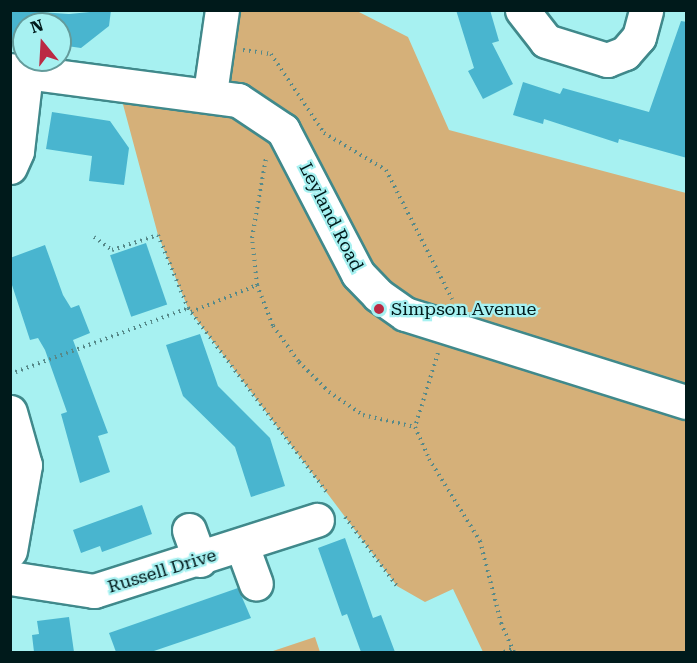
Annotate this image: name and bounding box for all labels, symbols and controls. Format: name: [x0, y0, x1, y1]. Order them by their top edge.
north arrow: [12, 12, 72, 72]
text: N: [28, 15, 46, 37]
street label: Leyland Road: [294, 159, 368, 275]
place label: Simpson Avenue: [391, 298, 536, 320]
marker: Simpson Avenue: [372, 302, 386, 316]
street label: Russell Drive: [105, 544, 219, 598]

